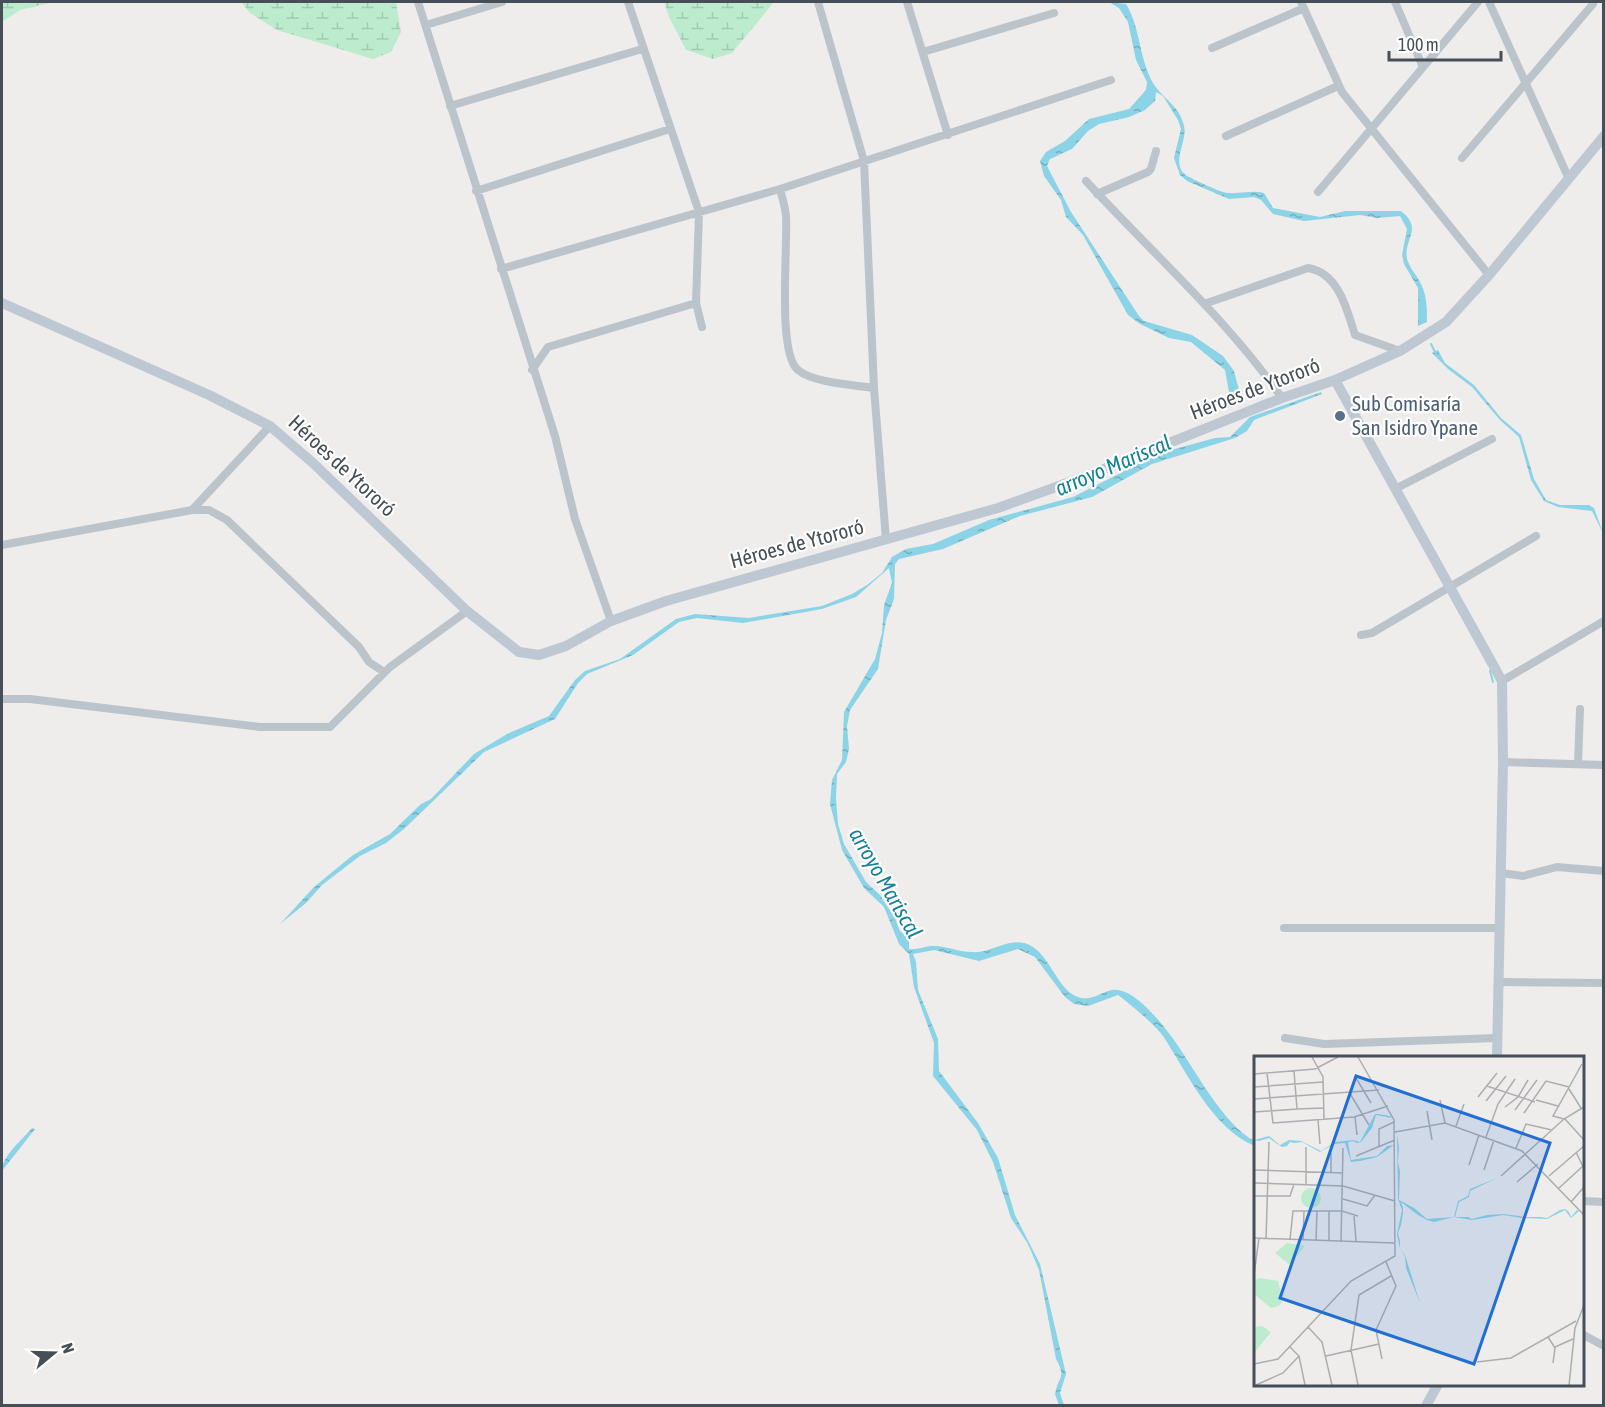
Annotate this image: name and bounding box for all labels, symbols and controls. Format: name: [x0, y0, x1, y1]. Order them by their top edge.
scale bar: [1389, 24, 1502, 62]
text: 100 m: [1398, 34, 1439, 55]
street label: Héroes de Ytororó: [1186, 352, 1323, 424]
place label: Sub Comisaría San Isidro Ypane: [1352, 391, 1478, 439]
marker: Sub Comisaría San Isidro Ypane: [1333, 409, 1347, 423]
street label: Héroes de Ytororó: [284, 410, 401, 521]
water label: arroyo Mariscal: [1051, 429, 1175, 501]
street label: Héroes de Ytororó: [727, 514, 866, 572]
water label: arroyo Mariscal: [844, 823, 928, 943]
inset map: [1254, 1056, 1584, 1386]
north arrow: [24, 1323, 84, 1383]
text: N: [58, 1341, 78, 1356]

